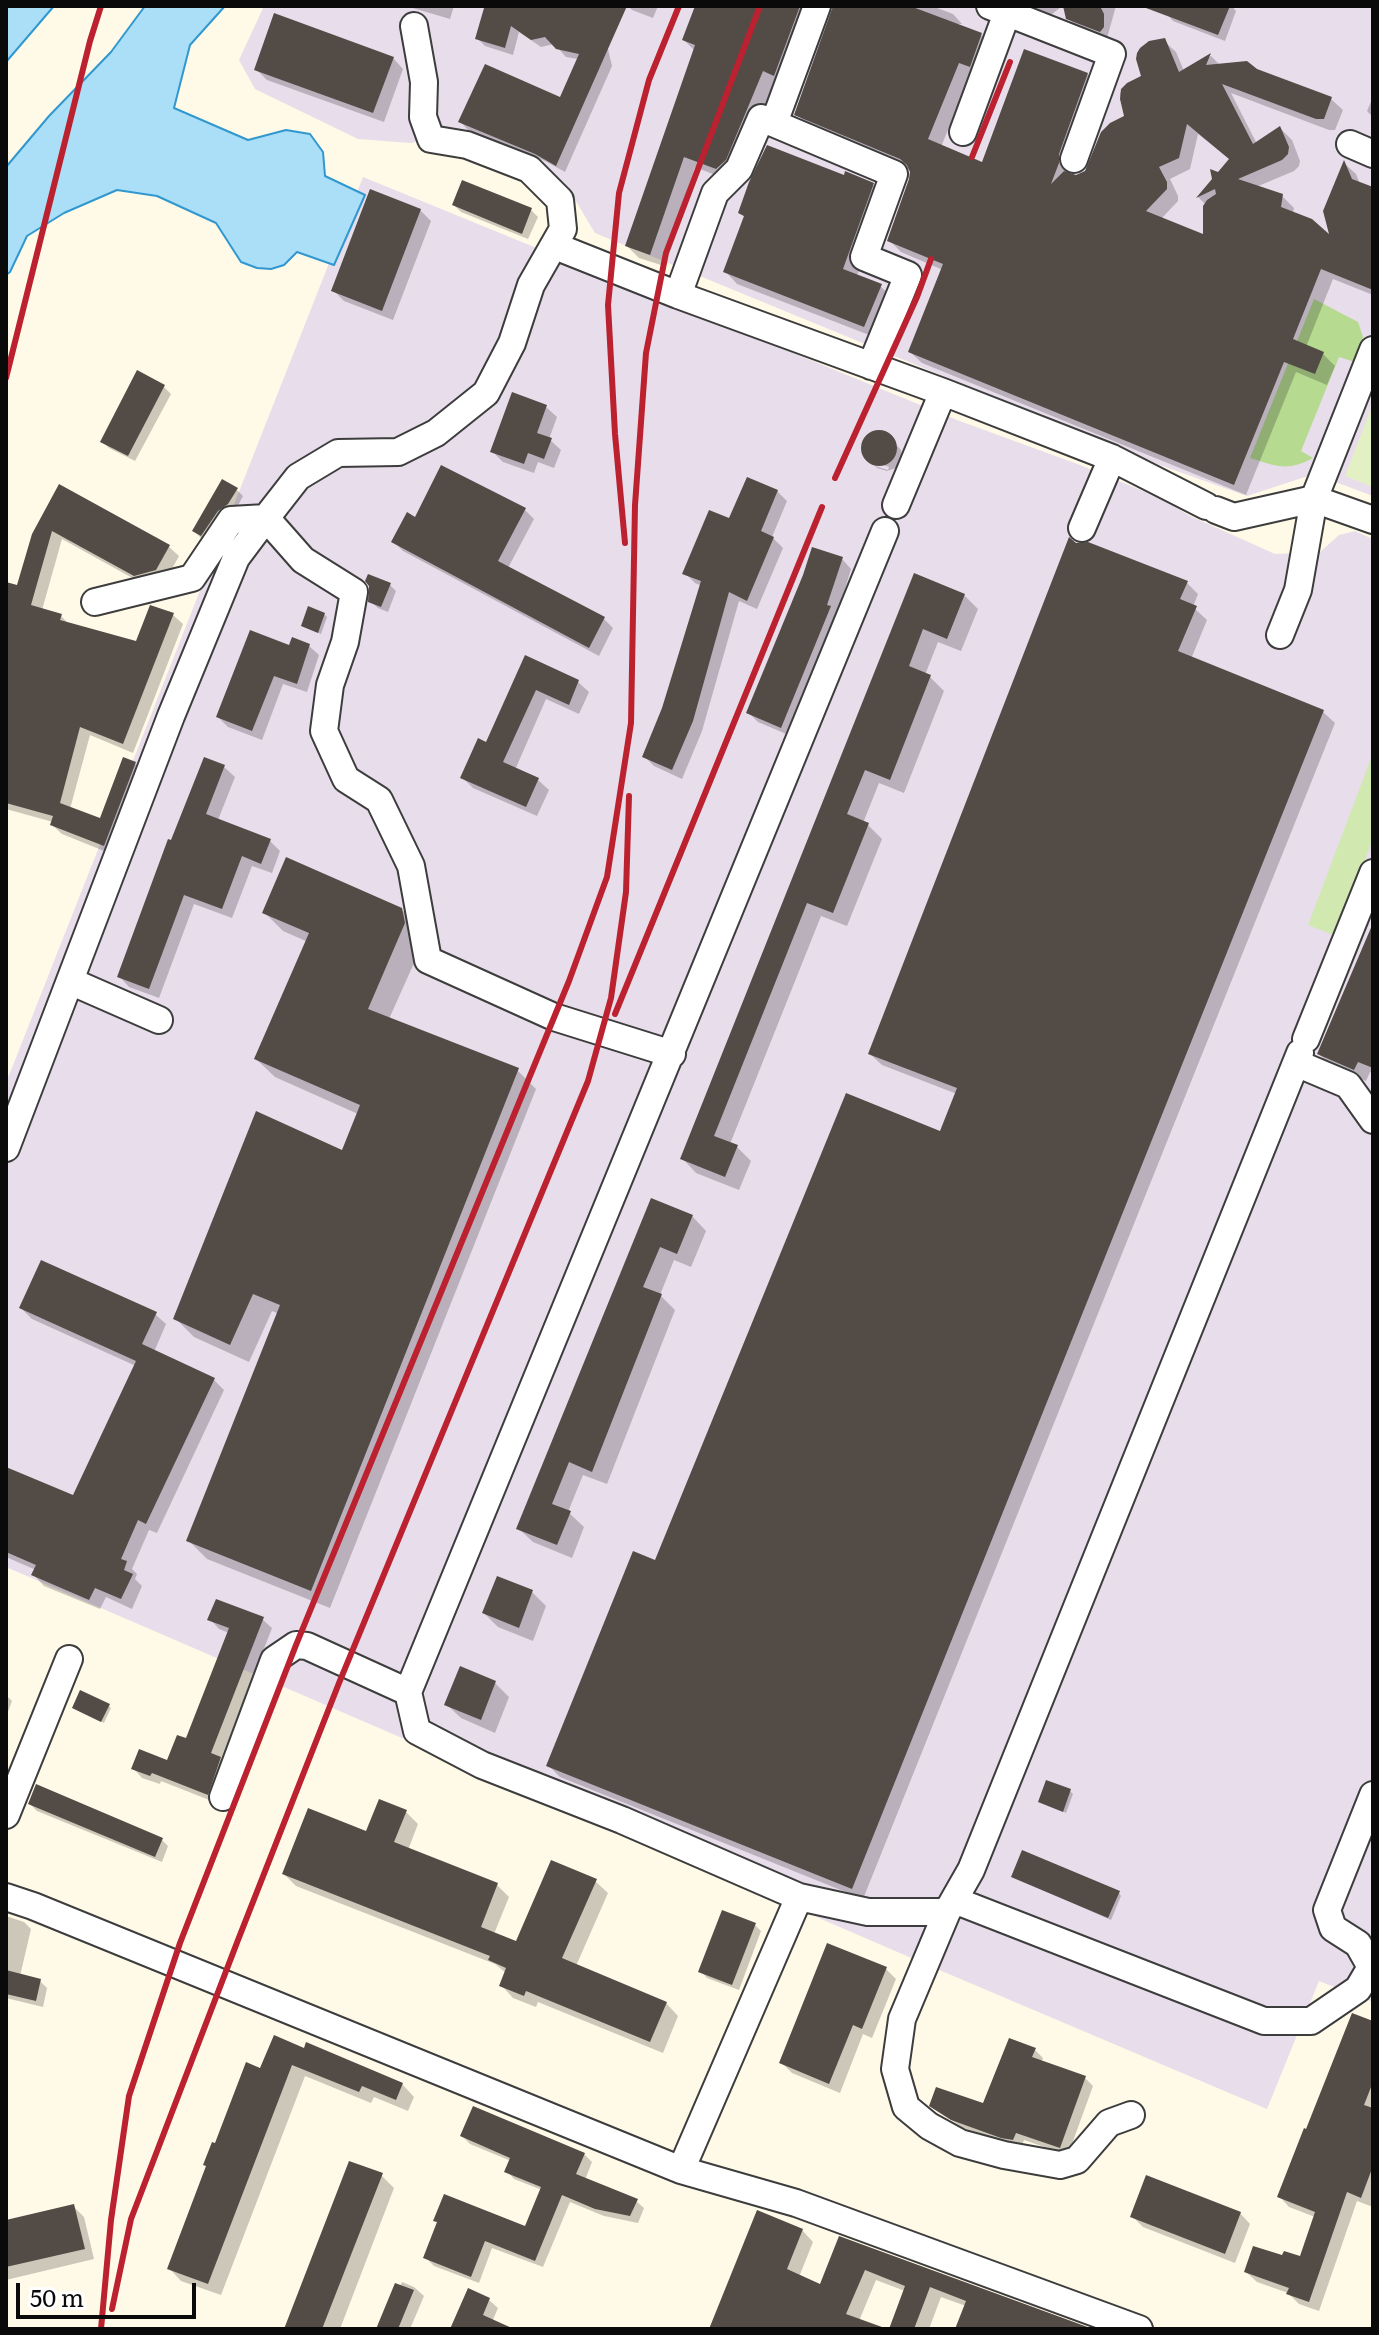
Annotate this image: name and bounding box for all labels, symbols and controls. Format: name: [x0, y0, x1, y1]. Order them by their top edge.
scale bar: [20, 2267, 200, 2317]
text: 50 m: [30, 2279, 84, 2314]

